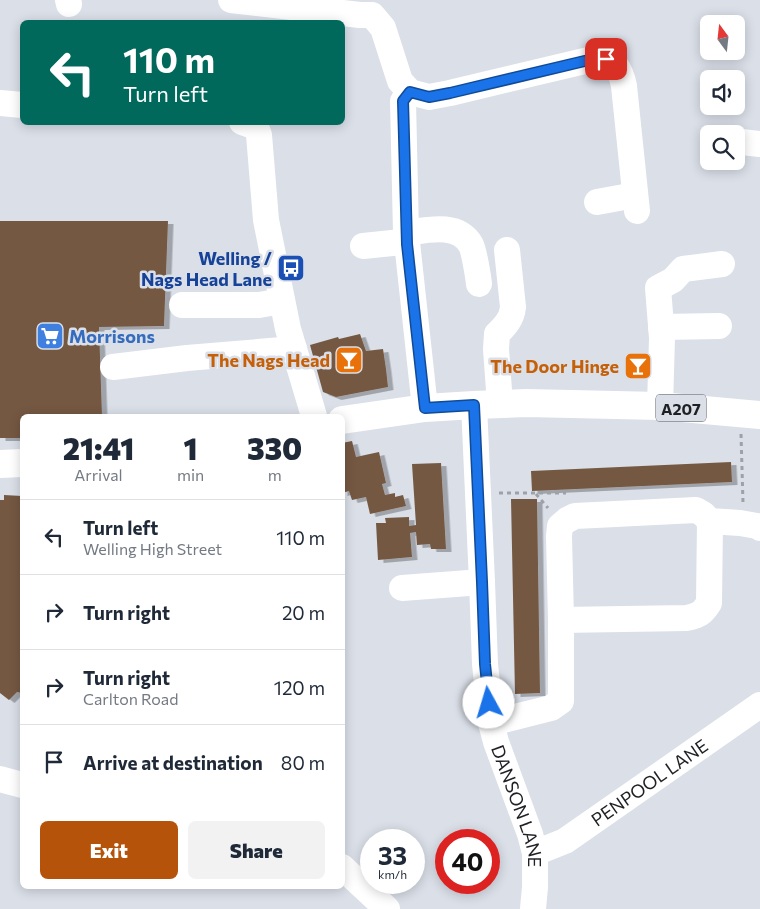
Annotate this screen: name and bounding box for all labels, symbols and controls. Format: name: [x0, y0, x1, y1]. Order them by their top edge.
north arrow: [700, 15, 745, 60]
map controls: [700, 15, 745, 170]
text: 110 m: [123, 37, 215, 80]
pin: [585, 38, 627, 80]
icon: left: [40, 40, 105, 105]
icon: arrive: [592, 45, 620, 73]
button: sound: [700, 70, 745, 115]
text: Turn left: [123, 80, 208, 107]
button: search: [700, 125, 745, 170]
place label: Welling / Nags Head Lane: [141, 247, 272, 290]
bus stop icon: Welling / Nags Head Lane: [276, 253, 306, 283]
supermarket icon: Morrisons: [35, 321, 65, 351]
place label: Morrisons: [69, 325, 155, 347]
bar icon: The Nags Head: [334, 345, 364, 375]
place label: The Nags Head: [207, 349, 330, 371]
bar icon: The Door Hinge: [623, 351, 653, 381]
place label: The Door Hinge: [490, 355, 619, 377]
road number: A207: [656, 394, 706, 422]
text: 21:41: [63, 429, 134, 466]
text: 1: [184, 429, 198, 466]
text: 330: [247, 429, 302, 466]
text: Arrival: [74, 465, 123, 484]
text: min: [177, 465, 204, 484]
text: m: [268, 465, 282, 484]
text: Turn left: [83, 516, 158, 539]
icon: left: [40, 523, 68, 551]
text: 110 m: [276, 526, 325, 549]
text: Welling High Street: [83, 539, 222, 558]
icon: right: [40, 598, 68, 626]
text: Turn right: [83, 601, 170, 624]
text: 20 m: [282, 601, 325, 624]
text: Turn right: [83, 666, 170, 689]
icon: right: [40, 673, 68, 701]
text: 120 m: [274, 676, 325, 699]
position arrow: [462, 676, 514, 728]
text: Carlton Road: [83, 689, 178, 708]
street label: PENPOOL LANE: [587, 734, 712, 830]
street label: DANSON LANE: [487, 742, 547, 867]
icon: arrive: [40, 748, 68, 776]
text: Arrive at destination: [83, 751, 263, 774]
text: 80 m: [281, 751, 325, 774]
button: Exit: [40, 821, 178, 879]
button: Share: [188, 821, 325, 879]
speed limit sign: 40: [435, 829, 500, 894]
text: 33: [378, 840, 407, 870]
text: km/h: [378, 867, 407, 881]

